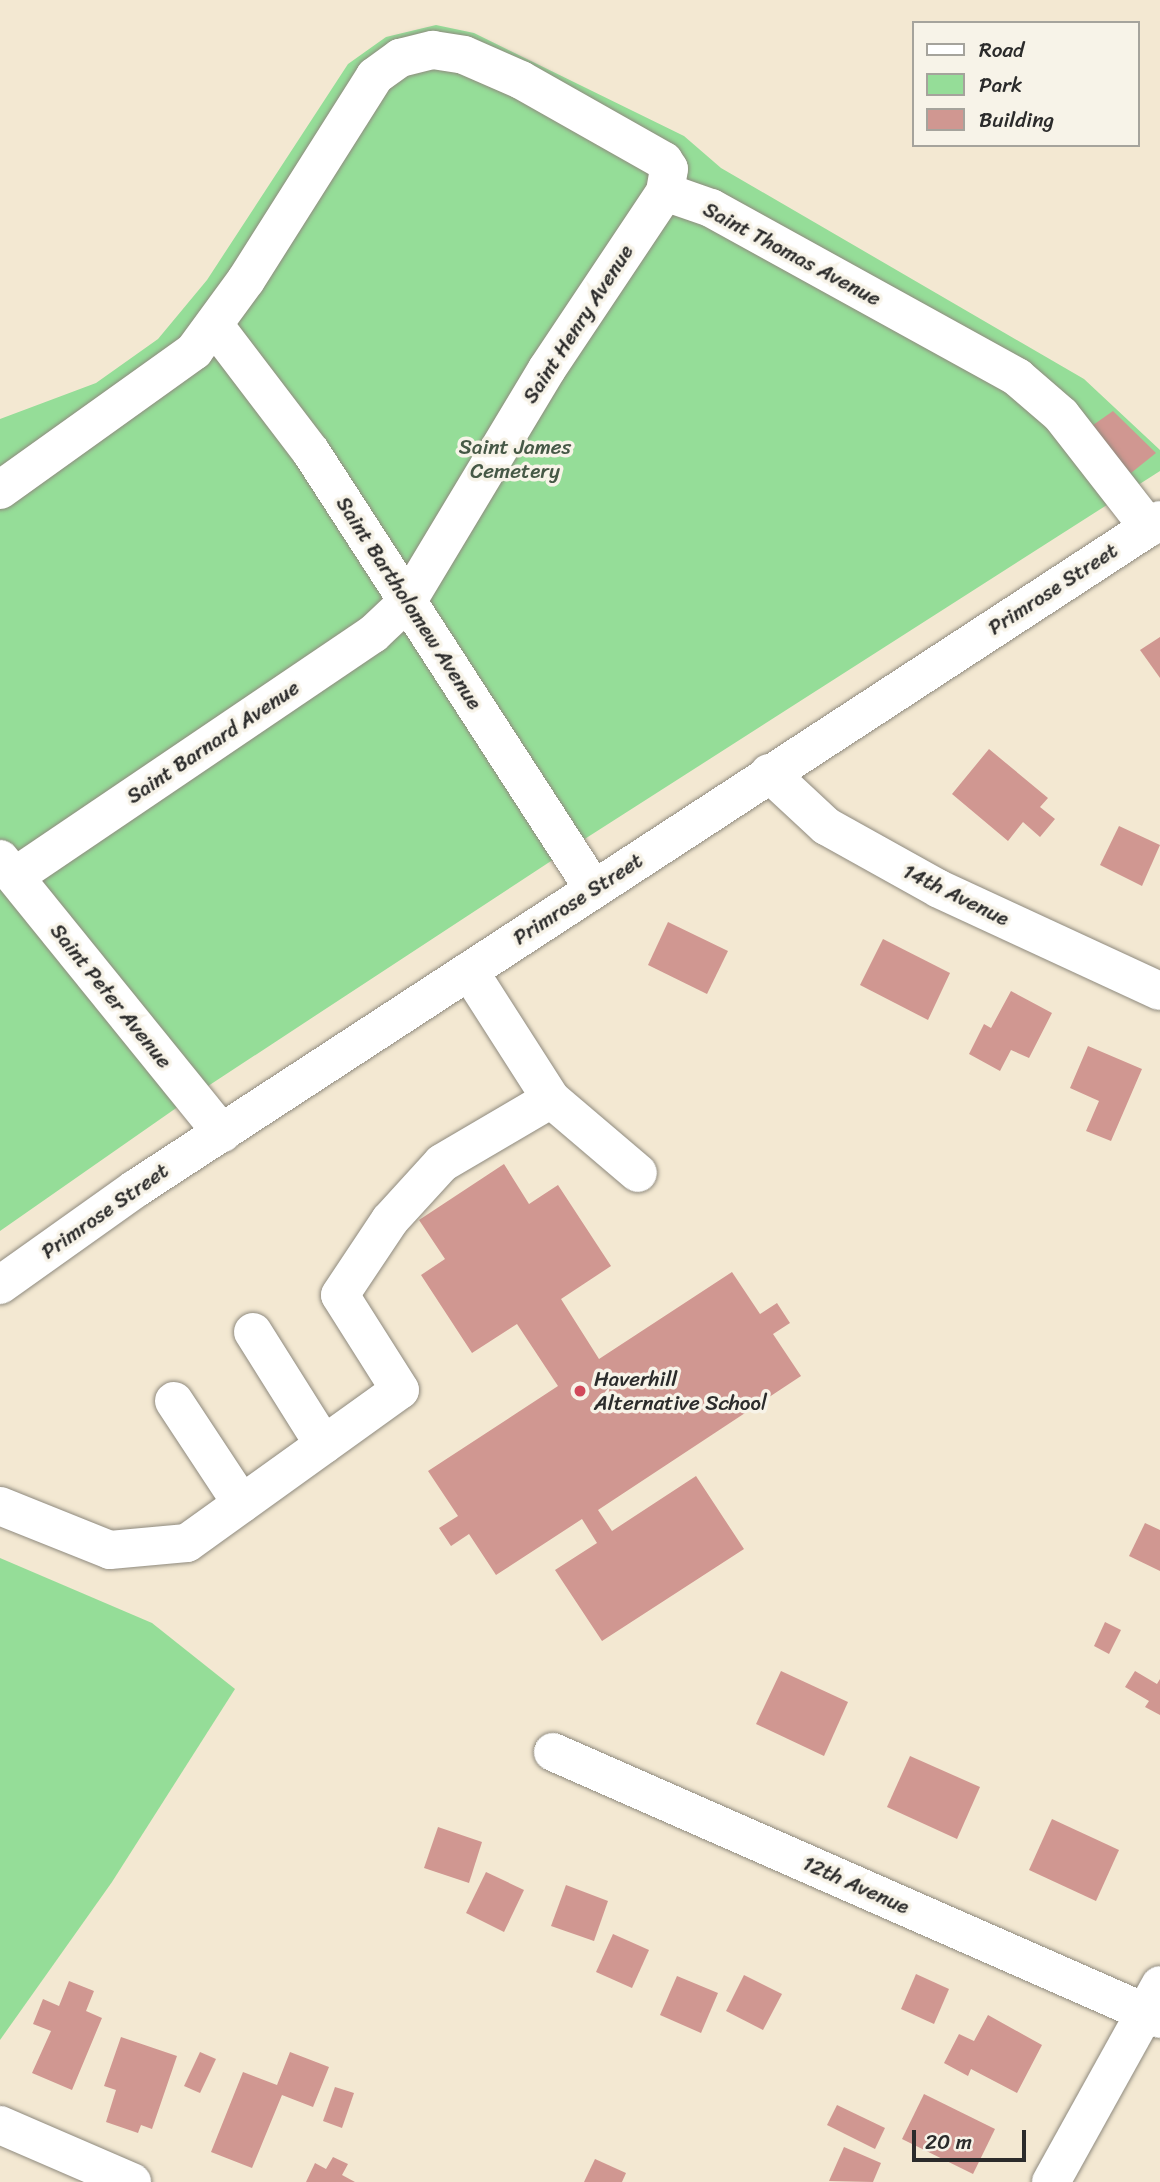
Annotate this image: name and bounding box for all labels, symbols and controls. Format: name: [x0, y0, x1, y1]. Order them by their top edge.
legend: [912, 21, 1139, 147]
text: Road: [979, 31, 1024, 69]
text: Park: [979, 66, 1022, 104]
text: Building: [979, 101, 1054, 139]
street label: Saint Thomas Avenue: [699, 197, 885, 311]
street label: Saint Henry Avenue: [517, 240, 639, 408]
park label: Saint James Cemetery: [459, 434, 571, 484]
street label: Saint Bartholomew Avenue: [331, 492, 487, 714]
street label: Primrose Street: [984, 538, 1122, 640]
street label: Saint Barnard Avenue: [122, 675, 304, 809]
street label: Primrose Street: [509, 848, 647, 950]
street label: 14th Avenue: [899, 859, 1013, 931]
street label: Saint Peter Avenue: [45, 918, 177, 1074]
street label: Primrose Street: [37, 1158, 173, 1264]
place label: Haverhill Alternative School: [594, 1366, 767, 1416]
marker: Haverhill Alternative School: [572, 1383, 588, 1399]
street label: 12th Avenue: [799, 1850, 913, 1920]
scale bar: [915, 2116, 1029, 2160]
text: 20 m: [925, 2123, 972, 2161]

